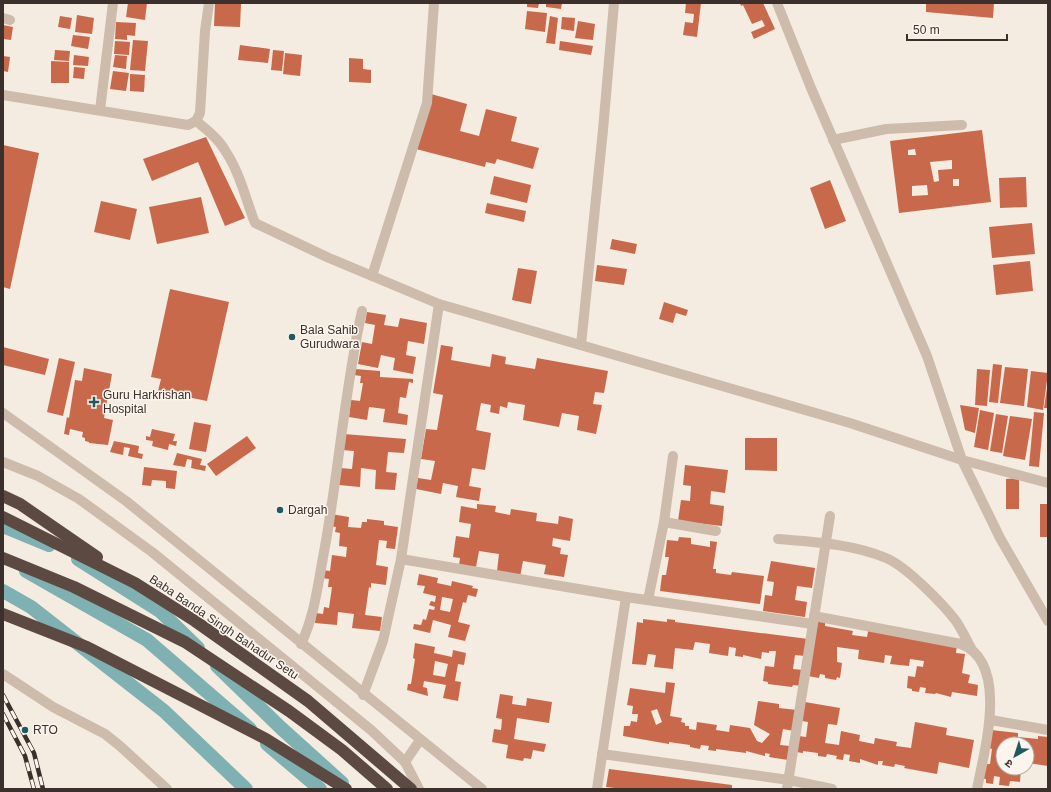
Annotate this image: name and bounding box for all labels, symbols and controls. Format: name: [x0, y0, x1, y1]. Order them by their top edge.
scale bar: [907, 16, 1007, 42]
text: 50 m: [913, 23, 940, 37]
place label: Bala Sahib Gurudwara: [300, 323, 360, 351]
marker: Bala Sahib Gurudwara: [287, 332, 297, 342]
place label: Guru Harkrishan Hospital: [103, 388, 191, 416]
marker: Guru Harkrishan Hospital: [88, 396, 100, 408]
place label: Dargah: [288, 503, 327, 517]
marker: Dargah: [275, 505, 285, 515]
street label: Baba Banda Singh Bahadur Setu: [147, 572, 301, 682]
place label: RTO: [33, 723, 58, 737]
marker: RTO: [20, 725, 30, 735]
north arrow: [995, 736, 1035, 776]
text: उ: [1002, 757, 1015, 770]

